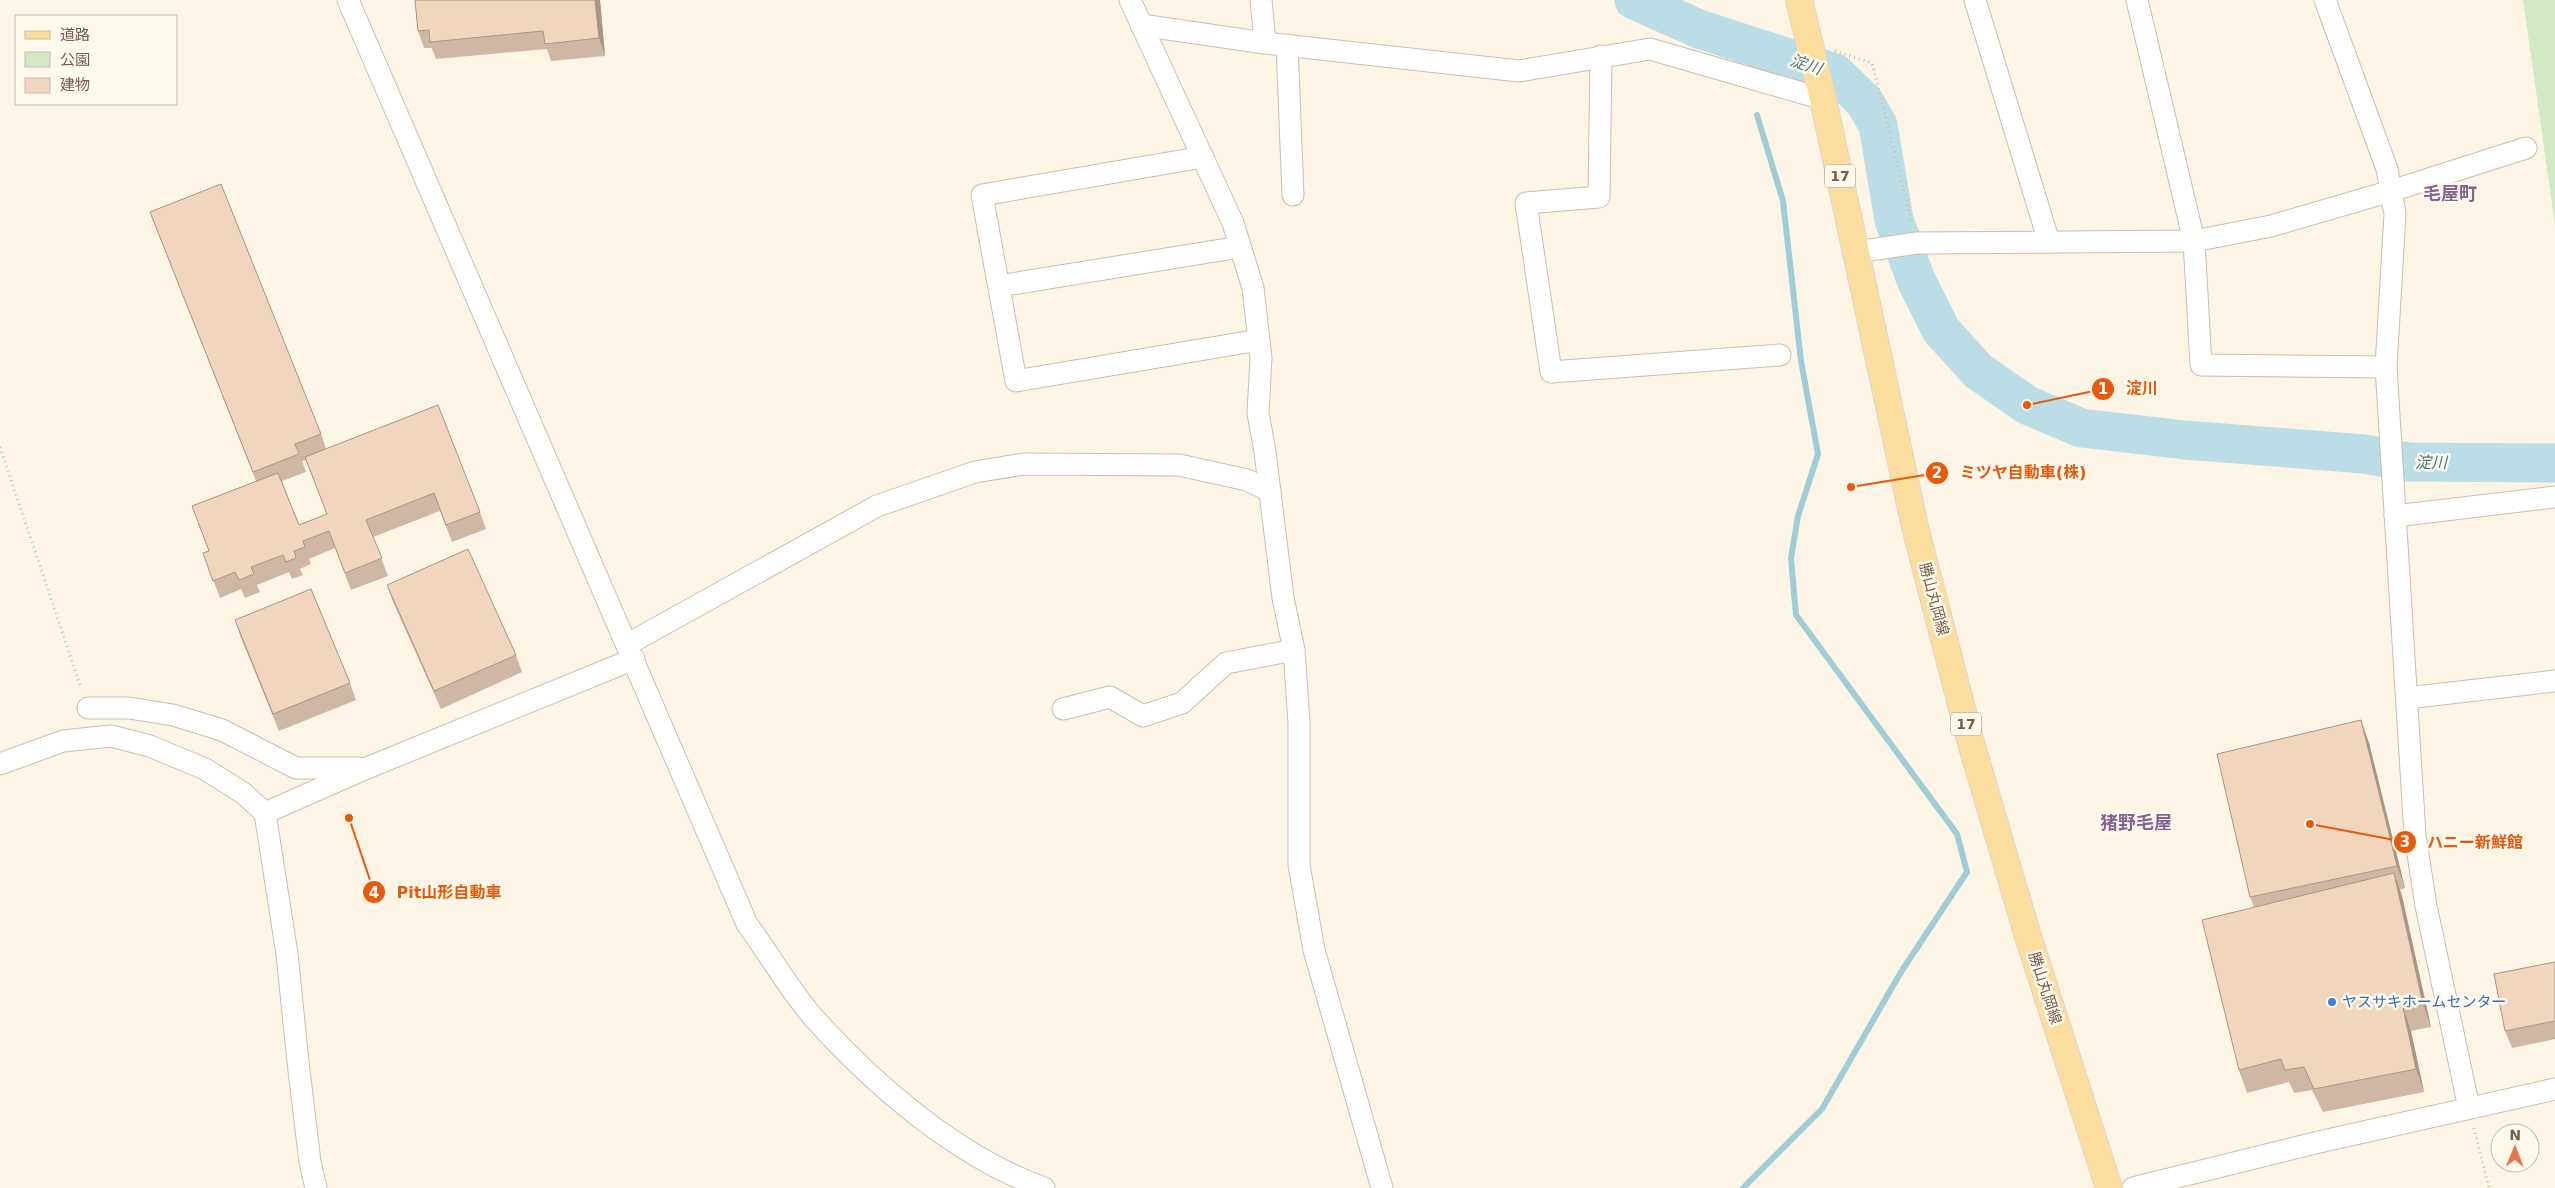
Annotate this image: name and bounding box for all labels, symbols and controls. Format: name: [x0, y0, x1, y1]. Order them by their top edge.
legend: [15, 15, 178, 105]
text: 道路: [60, 26, 90, 44]
water label: 淀川: [1788, 50, 1826, 79]
text: 公園: [60, 51, 90, 69]
text: 建物: [60, 76, 90, 94]
road number: 17: [1825, 165, 1855, 188]
district label: 毛屋町: [2423, 183, 2477, 204]
callout: 淀川: [2091, 373, 2168, 404]
text: 淀川: [2126, 379, 2158, 398]
text: 1: [2098, 380, 2108, 398]
water label: 淀川: [2415, 453, 2449, 472]
callout: ミツヤ自動車(株): [1925, 457, 2096, 488]
text: ミツヤ自動車(株): [1960, 463, 2086, 482]
text: 2: [1932, 464, 1942, 482]
street label: 勝山丸岡線: [1916, 560, 1952, 638]
road number: 17: [1951, 712, 1981, 736]
district label: 猪野毛屋: [2100, 812, 2172, 833]
callout: ハニー新鮮館: [2392, 827, 2533, 858]
text: 3: [2400, 833, 2410, 851]
text: ハニー新鮮館: [2427, 833, 2523, 852]
callout: Pit山形自動車: [361, 877, 511, 908]
text: Pit山形自動車: [397, 883, 501, 902]
text: 4: [369, 884, 379, 902]
street label: 勝山丸岡線: [2025, 950, 2065, 1026]
place label: ヤスサキホームセンター: [2342, 993, 2507, 1011]
marker: ヤスサキホームセンター: [2326, 996, 2338, 1008]
north arrow: [2490, 1123, 2540, 1173]
text: N: [2509, 1127, 2521, 1143]

